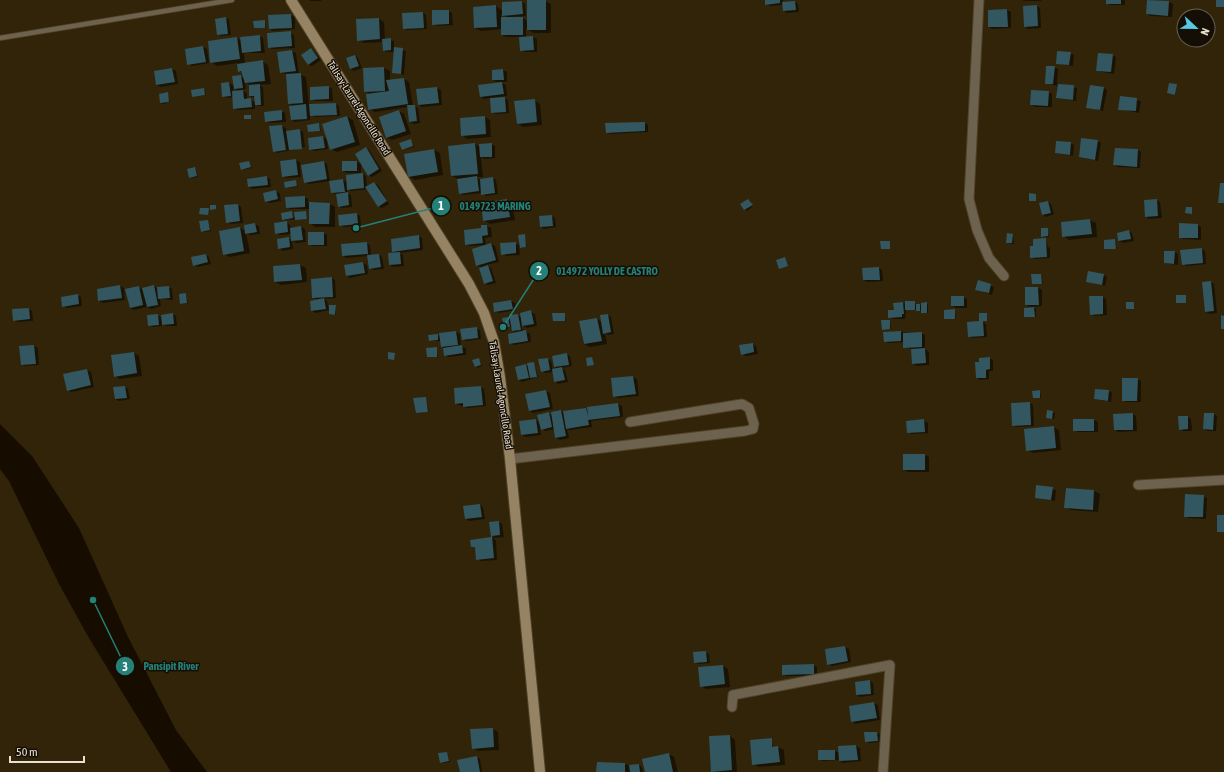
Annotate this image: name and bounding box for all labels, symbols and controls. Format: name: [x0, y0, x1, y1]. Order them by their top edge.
north arrow: [1176, 8, 1216, 48]
text: N: [1198, 26, 1212, 37]
street label: Talisay-Laurel-Agoncillo Road: [325, 59, 393, 157]
callout: 0149723 MARING: [431, 194, 538, 217]
text: 1: [438, 199, 444, 213]
text: 0149723 MARING: [459, 200, 531, 212]
callout: 014972 YOLLY DE CASTRO: [529, 259, 666, 282]
text: 2: [536, 264, 542, 278]
text: 014972 YOLLY DE CASTRO: [556, 265, 658, 277]
street label: Talisay-Laurel-Agoncillo Road: [487, 340, 515, 450]
callout: Pansipit River: [115, 655, 206, 678]
text: 3: [122, 660, 128, 674]
text: Pansipit River: [143, 660, 199, 672]
scale bar: [10, 738, 84, 764]
text: 50 m: [16, 745, 38, 759]

